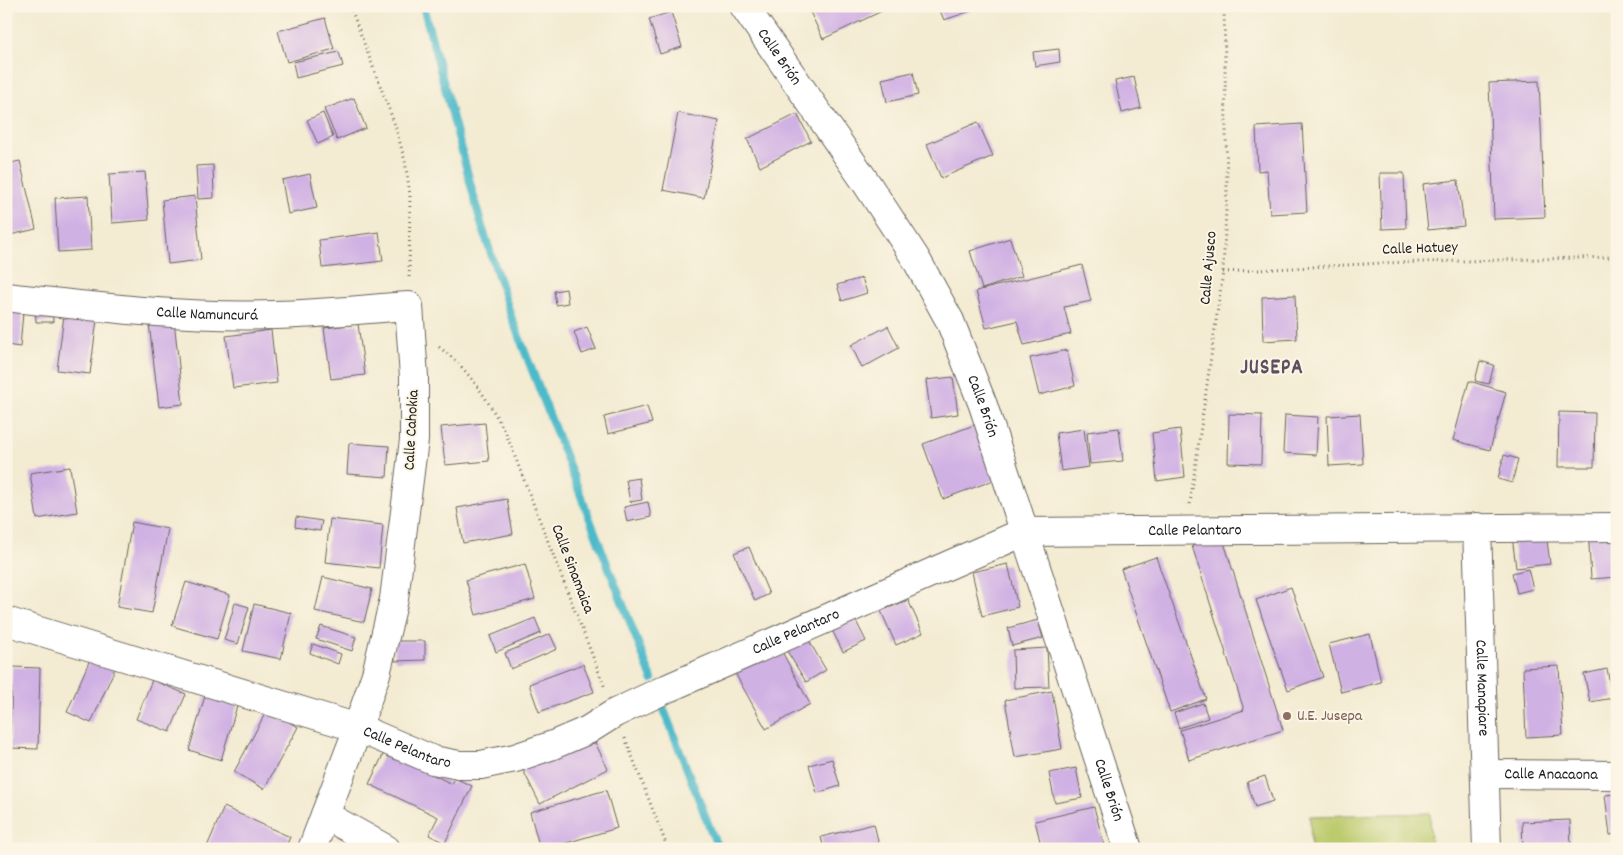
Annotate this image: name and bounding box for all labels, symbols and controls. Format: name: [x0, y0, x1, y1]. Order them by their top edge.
street label: Calle Brión: [751, 24, 807, 90]
street label: Calle Ajusco: [1194, 230, 1224, 306]
street label: Calle Hatuey: [1382, 236, 1459, 262]
street label: Calle Namuncurá: [156, 301, 258, 327]
district label: JUSEPA: [1240, 354, 1304, 384]
street label: Calle Brión: [961, 372, 1004, 440]
street label: Calle Cahokia: [398, 389, 426, 471]
street label: Calle Pelantaro: [1148, 519, 1242, 542]
street label: Calle Sinamaica: [544, 521, 600, 617]
street label: Calle Pelantaro: [749, 603, 843, 661]
street label: Calle Manapiare: [1469, 639, 1495, 736]
place label: U.E. Jusepa: [1297, 705, 1363, 728]
marker: U.E. Jusepa: [1281, 710, 1293, 722]
street label: Calle Pelantaro: [359, 720, 453, 775]
street label: Calle Brión: [1088, 756, 1130, 824]
street label: Calle Anacaona: [1504, 763, 1598, 786]

